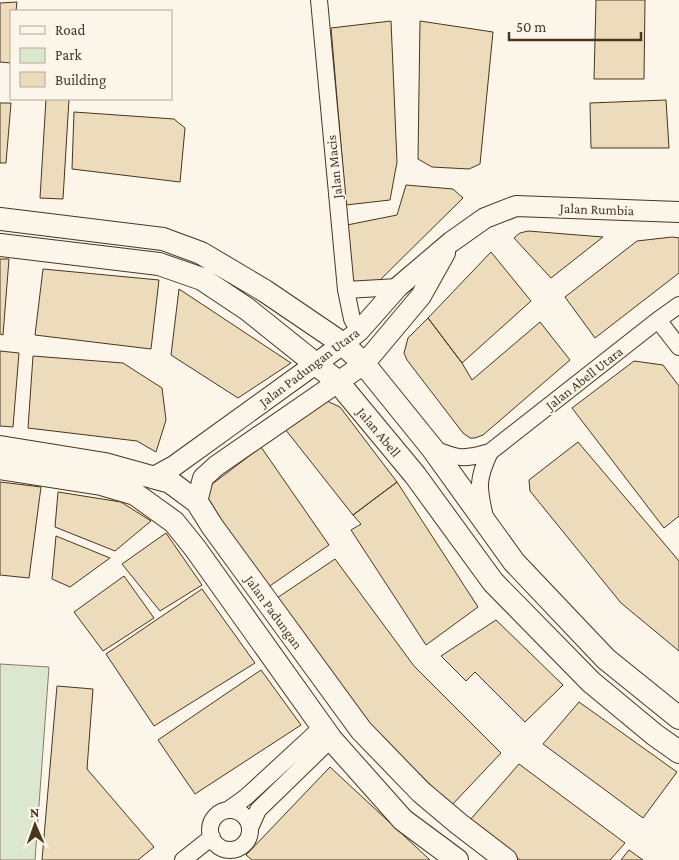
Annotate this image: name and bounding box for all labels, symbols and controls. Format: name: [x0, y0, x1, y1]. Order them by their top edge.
legend: [10, 10, 172, 100]
scale bar: [509, 10, 642, 42]
text: 50 m: [516, 19, 546, 35]
text: Road: [55, 22, 86, 38]
text: Park: [55, 47, 82, 63]
text: Building: [55, 72, 106, 89]
street label: Jalan Macis: [323, 134, 346, 202]
street label: Jalan Rumbia: [557, 200, 635, 218]
street label: Jalan Padungan Utara: [254, 324, 363, 411]
street label: Jalan Abell Utara: [541, 343, 626, 414]
street label: Jalan Abell: [352, 403, 404, 460]
street label: Jalan Padungan: [241, 570, 306, 652]
north arrow: [10, 800, 60, 850]
text: N: [29, 804, 40, 820]

